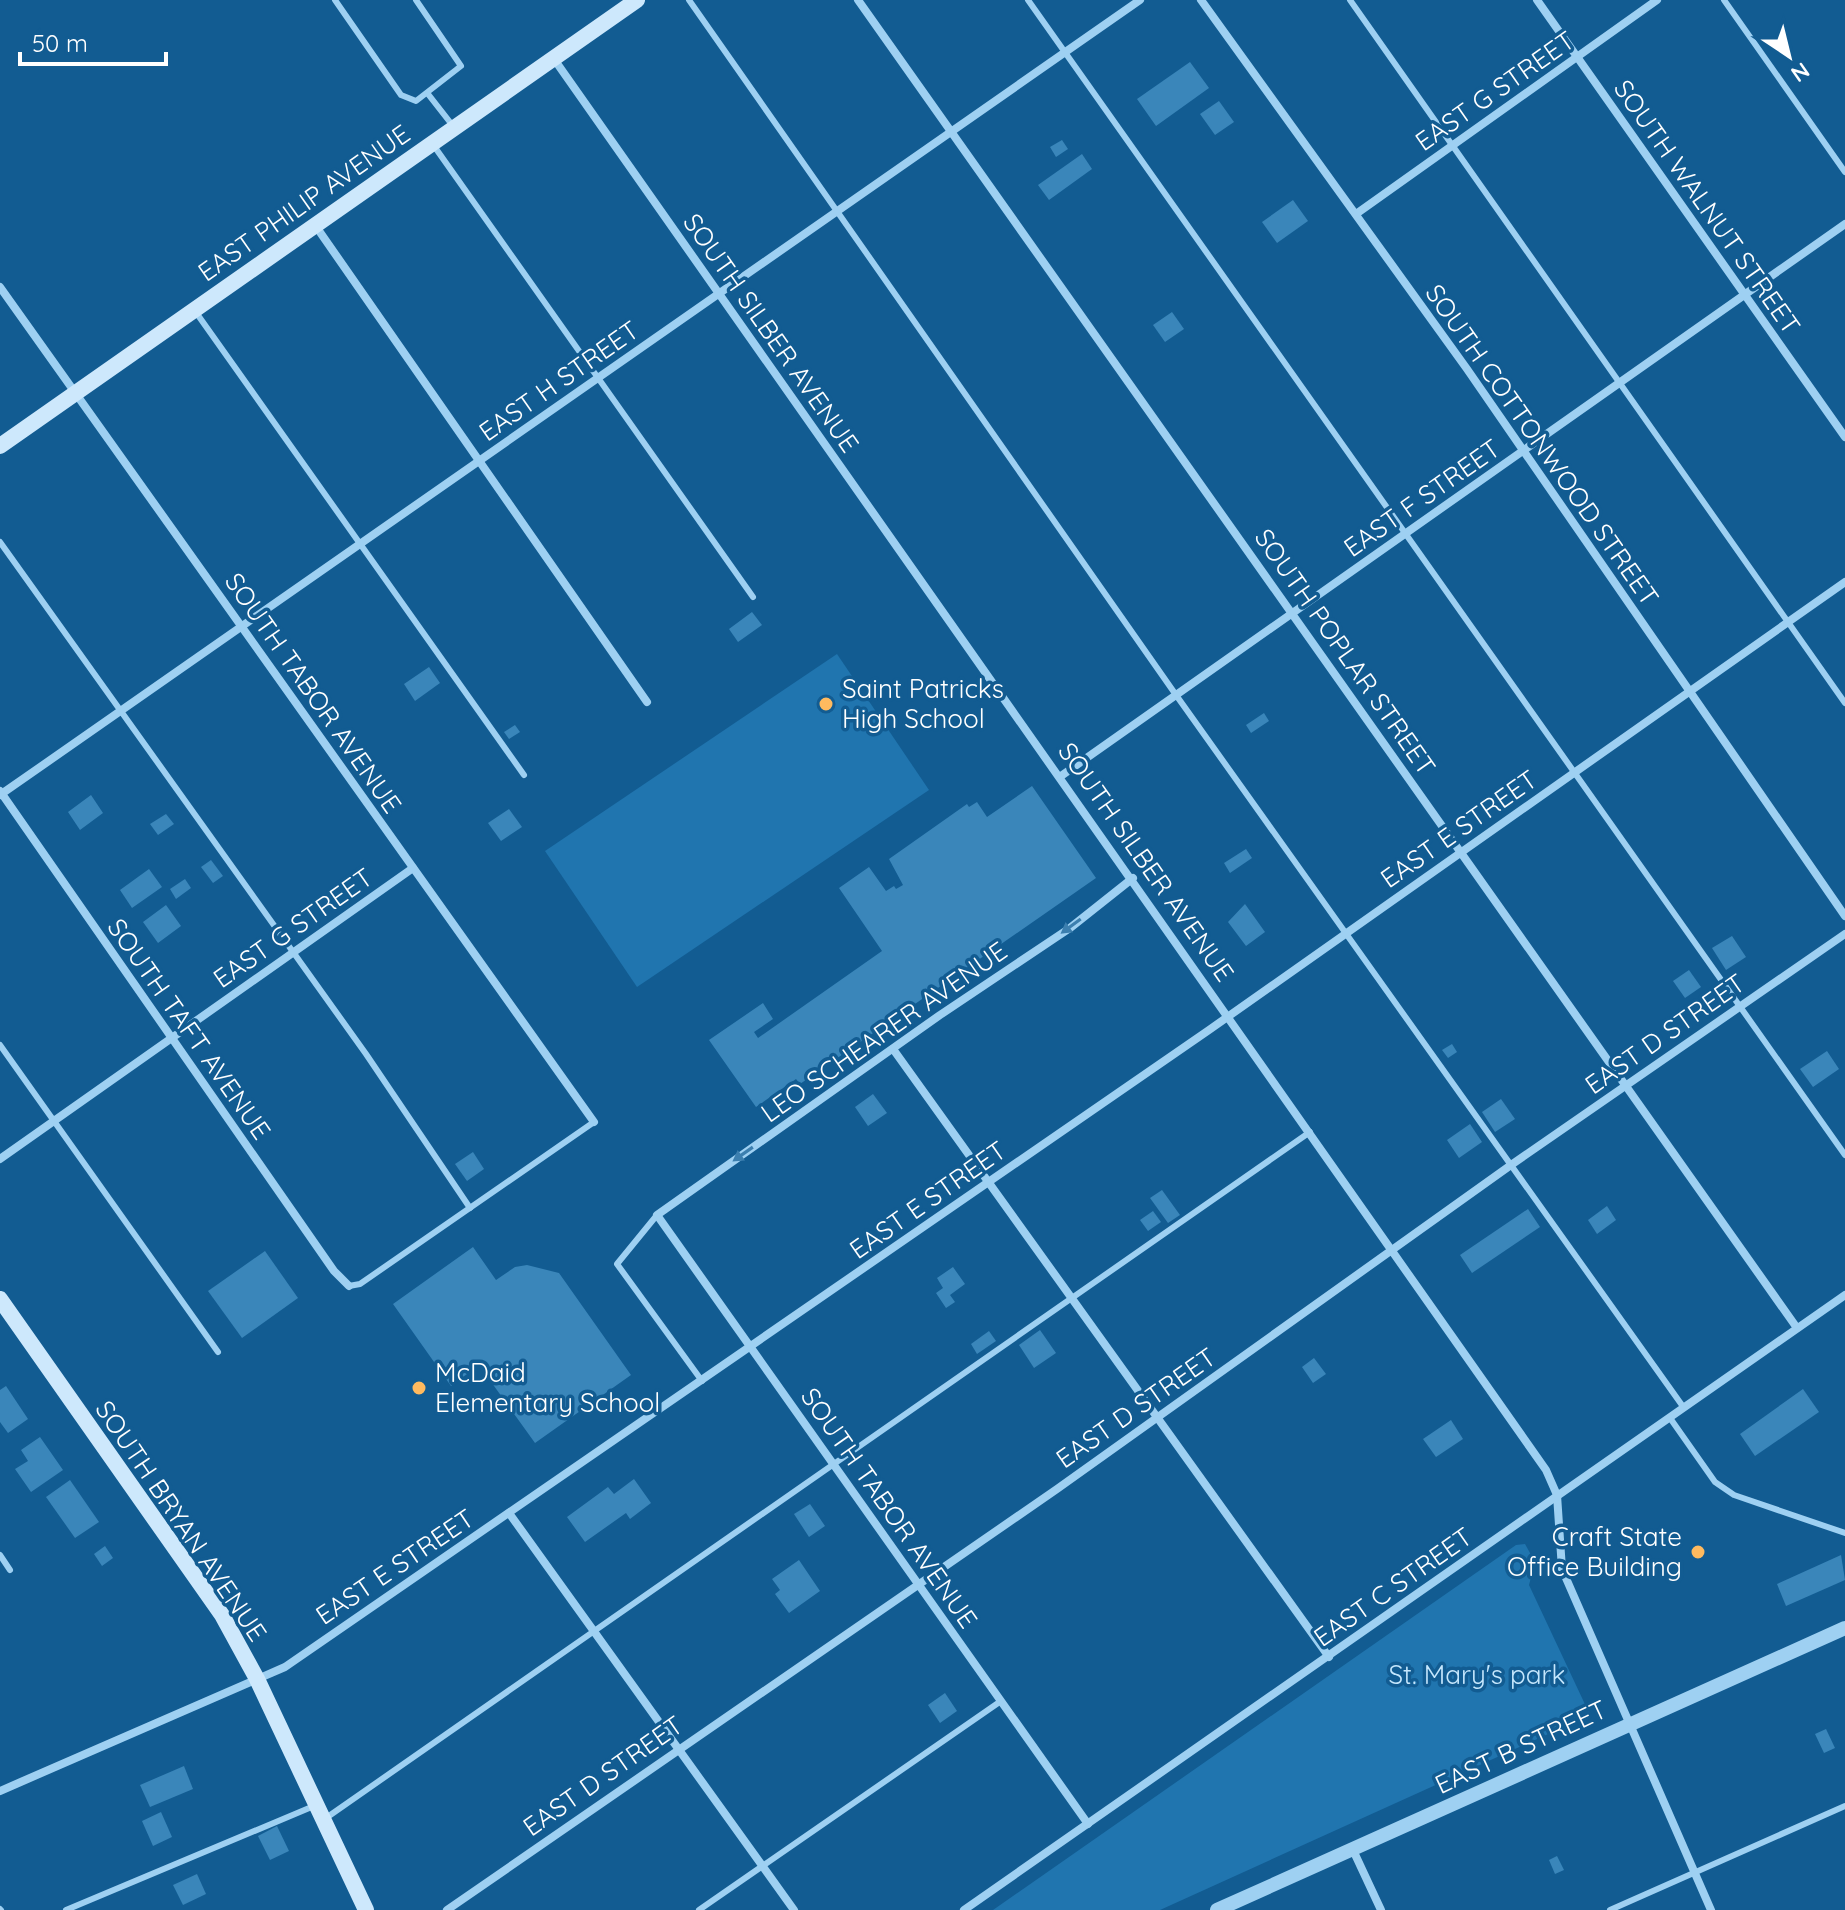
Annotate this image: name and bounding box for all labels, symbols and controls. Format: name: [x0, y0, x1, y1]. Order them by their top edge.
scale bar: [20, 16, 166, 66]
north arrow: [1749, 16, 1829, 96]
street label: EAST G STREET: [1409, 23, 1581, 158]
text: 50 m: [32, 28, 88, 58]
text: N: [1786, 56, 1815, 88]
street label: SOUTH WALNUT STREET: [1607, 73, 1808, 340]
street label: EAST PHILIP AVENUE: [191, 117, 416, 288]
street label: SOUTH SILBER AVENUE: [676, 207, 867, 459]
street label: SOUTH COTTONWOOD STREET: [1418, 278, 1666, 612]
street label: EAST H STREET: [472, 313, 645, 448]
street label: EAST F STREET: [1337, 431, 1506, 564]
street label: SOUTH POPLAR STREET: [1248, 522, 1443, 781]
street label: SOUTH TABOR AVENUE: [218, 566, 409, 819]
place label: Saint Patricks High School: [842, 672, 1004, 735]
marker: Saint Patricks High School: [817, 695, 835, 713]
street label: SOUTH SILBER AVENUE: [1051, 736, 1242, 988]
street label: EAST E STREET: [1374, 762, 1543, 895]
street label: EAST G STREET: [207, 860, 379, 995]
street label: SOUTH TAFT AVENUE: [101, 912, 278, 1146]
one-way arrow: [1061, 918, 1082, 934]
street label: LEO SCHEARER AVENUE: [754, 934, 1013, 1129]
street label: EAST D STREET: [1578, 966, 1751, 1101]
street label: EAST E STREET: [843, 1133, 1012, 1266]
one-way arrow: [732, 1146, 753, 1162]
street label: EAST D STREET: [1049, 1340, 1222, 1475]
place label: McDaid Elementary School: [435, 1356, 660, 1419]
marker: McDaid Elementary School: [410, 1379, 428, 1397]
street label: SOUTH TABOR AVENUE: [794, 1381, 985, 1634]
street label: SOUTH BRYAN AVENUE: [88, 1394, 274, 1647]
street label: EAST E STREET: [309, 1501, 480, 1632]
street label: EAST C STREET: [1307, 1520, 1478, 1653]
place label: Craft State Office Building: [1507, 1520, 1682, 1583]
marker: Craft State Office Building: [1689, 1543, 1707, 1561]
park label: St. Mary's park: [1388, 1658, 1566, 1691]
street label: EAST B STREET: [1430, 1692, 1612, 1801]
street label: EAST D STREET: [516, 1708, 689, 1843]

